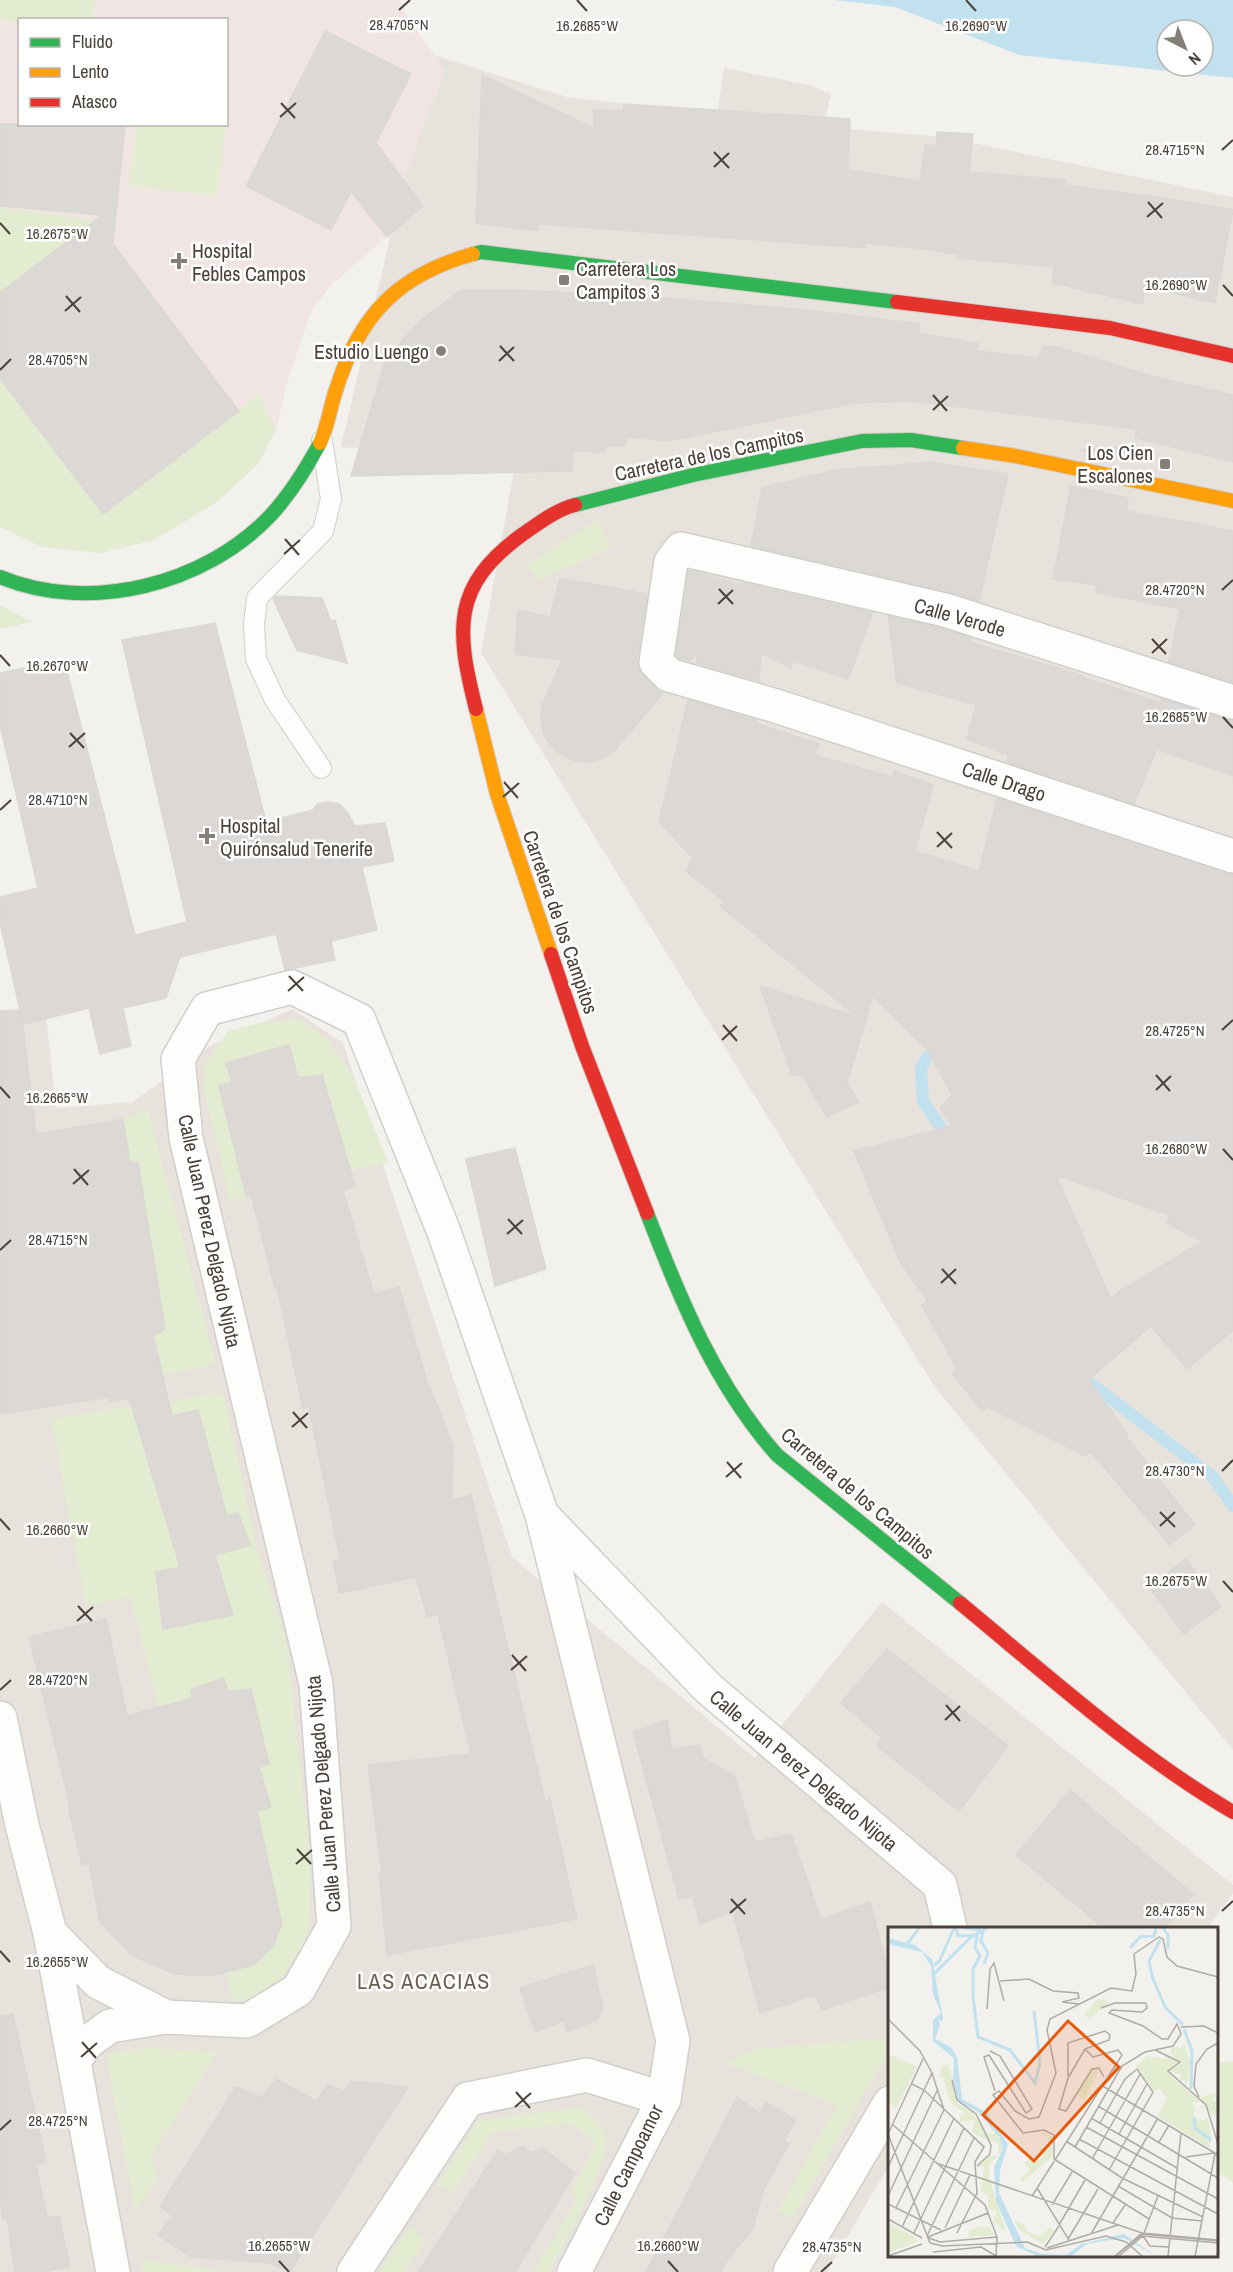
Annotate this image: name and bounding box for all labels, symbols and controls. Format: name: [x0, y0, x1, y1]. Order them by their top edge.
text: 28.4705°N: [369, 14, 429, 35]
text: 16.2685°W: [556, 15, 618, 36]
text: 16.2690°W: [945, 15, 1007, 36]
legend: [18, 18, 228, 126]
north arrow: [1155, 18, 1215, 78]
text: Fluido: [72, 29, 113, 54]
text: N: [1184, 48, 1206, 70]
text: Lento: [72, 59, 109, 84]
text: Atasco: [71, 89, 117, 114]
text: 28.4715°N: [1145, 139, 1205, 160]
text: 16.2675°W: [26, 223, 88, 244]
place label: Hospital Febles Campos: [192, 237, 306, 287]
marker: Hospital Febles Campos: [170, 252, 188, 270]
place label: Carretera Los Campitos 3: [576, 255, 676, 305]
marker: Carretera Los Campitos 3: [557, 273, 571, 287]
text: 16.2690°W: [1145, 274, 1207, 295]
place label: Estudio Luengo: [314, 338, 429, 365]
marker: Estudio Luengo: [434, 344, 448, 358]
text: 28.4705°N: [28, 349, 88, 370]
street label: Carretera de los Campitos: [612, 421, 806, 487]
place label: Los Cien Escalones: [1077, 439, 1153, 489]
marker: Los Cien Escalones: [1158, 457, 1172, 471]
text: 28.4720°N: [1145, 579, 1205, 600]
street label: Calle Verode: [911, 591, 1009, 643]
text: 16.2670°W: [26, 655, 88, 676]
text: 16.2685°W: [1145, 706, 1207, 727]
street label: Calle Drago: [959, 755, 1049, 807]
text: 28.4710°N: [28, 789, 88, 810]
place label: Hospital Quirónsalud Tenerife: [220, 812, 373, 862]
marker: Hospital Quirónsalud Tenerife: [198, 827, 216, 845]
street label: Carretera de los Campitos: [517, 827, 605, 1017]
text: 28.4725°N: [1145, 1020, 1205, 1041]
text: 16.2665°W: [26, 1087, 88, 1108]
street label: Calle Juan Perez Delgado Nijota: [172, 1112, 248, 1350]
text: 16.2680°W: [1145, 1138, 1207, 1159]
text: 28.4715°N: [28, 1229, 88, 1250]
street label: Carretera de los Campitos: [776, 1421, 940, 1565]
text: 28.4730°N: [1145, 1460, 1205, 1481]
text: 16.2660°W: [26, 1519, 88, 1540]
text: 16.2675°W: [1145, 1570, 1207, 1591]
text: 28.4720°N: [28, 1669, 88, 1690]
street label: Calle Juan Perez Delgado Nijota: [299, 1674, 347, 1914]
street label: Calle Juan Perez Delgado Nijota: [704, 1683, 904, 1857]
text: 28.4735°N: [1145, 1900, 1205, 1921]
inset map: [888, 1927, 1218, 2257]
text: 16.2655°W: [26, 1951, 88, 1972]
district label: LAS ACACIAS: [357, 1966, 491, 1996]
street label: Calle Campoamor: [587, 2099, 669, 2230]
text: 28.4725°N: [28, 2110, 88, 2131]
text: 16.2655°W: [248, 2235, 310, 2256]
text: 16.2660°W: [637, 2235, 699, 2256]
text: 28.4735°N: [802, 2236, 862, 2257]

